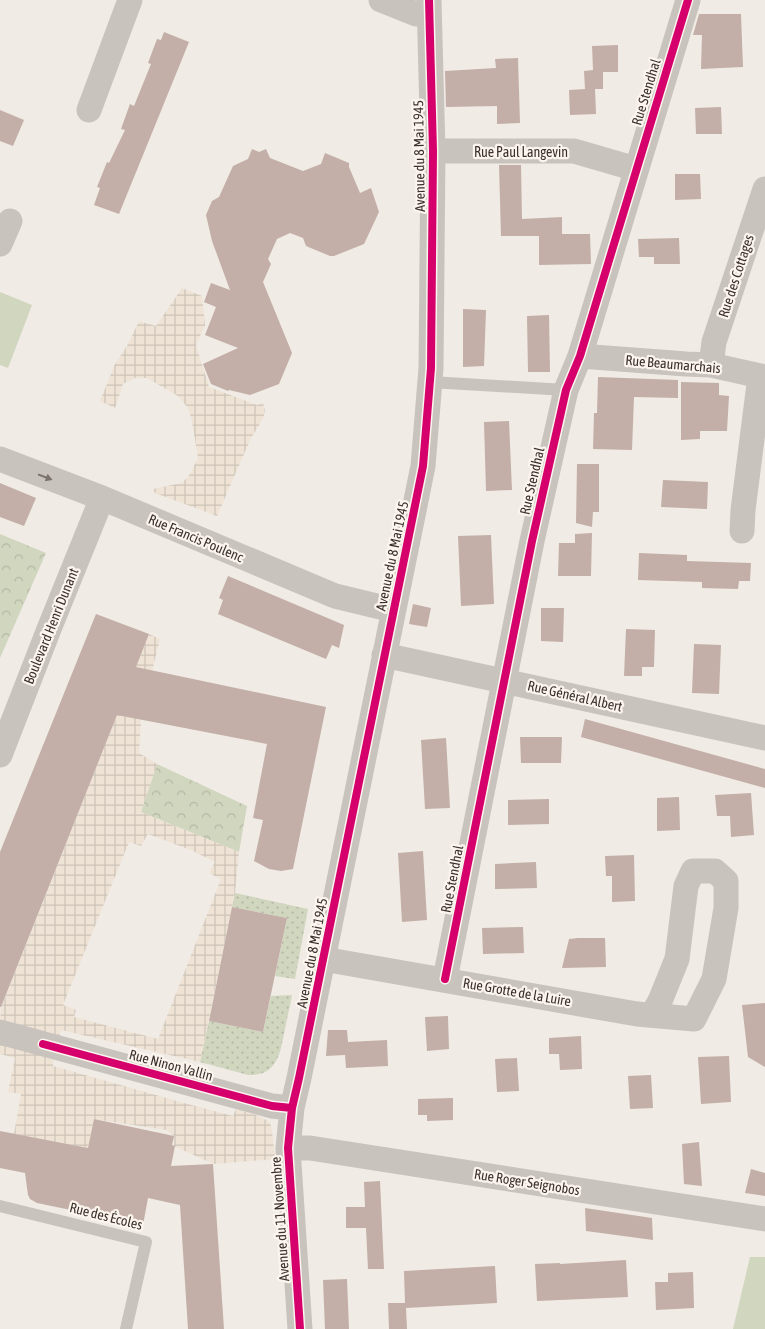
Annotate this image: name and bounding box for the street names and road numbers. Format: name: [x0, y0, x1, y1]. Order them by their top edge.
street label: Rue Stendhal: [628, 57, 664, 127]
street label: Avenue du 8 Mai 1945: [410, 100, 428, 212]
street label: Rue Paul Langevin: [474, 144, 568, 160]
street label: Rue des Cottages: [715, 232, 757, 320]
street label: Rue Beaumarchais: [625, 352, 721, 376]
street label: Rue Stendhal: [516, 446, 548, 516]
street label: Avenue du 8 Mai 1945: [373, 500, 411, 612]
street label: Rue Francis Poulenc: [146, 511, 247, 566]
street label: Boulevard Henri Dunant: [20, 566, 82, 686]
street label: Rue Général Albert: [526, 677, 624, 715]
street label: Rue Stendhal: [438, 844, 466, 914]
street label: Avenue du 8 Mai 1945: [293, 897, 331, 1009]
street label: Rue Grotte de la Luire: [462, 975, 572, 1009]
street label: Rue Ninon Vallin: [127, 1046, 215, 1084]
street label: Avenue du 11 Novembre: [268, 1156, 292, 1282]
street label: Rue Roger Seignobos: [473, 1166, 581, 1198]
street label: Rue des Écoles: [68, 1199, 144, 1233]

